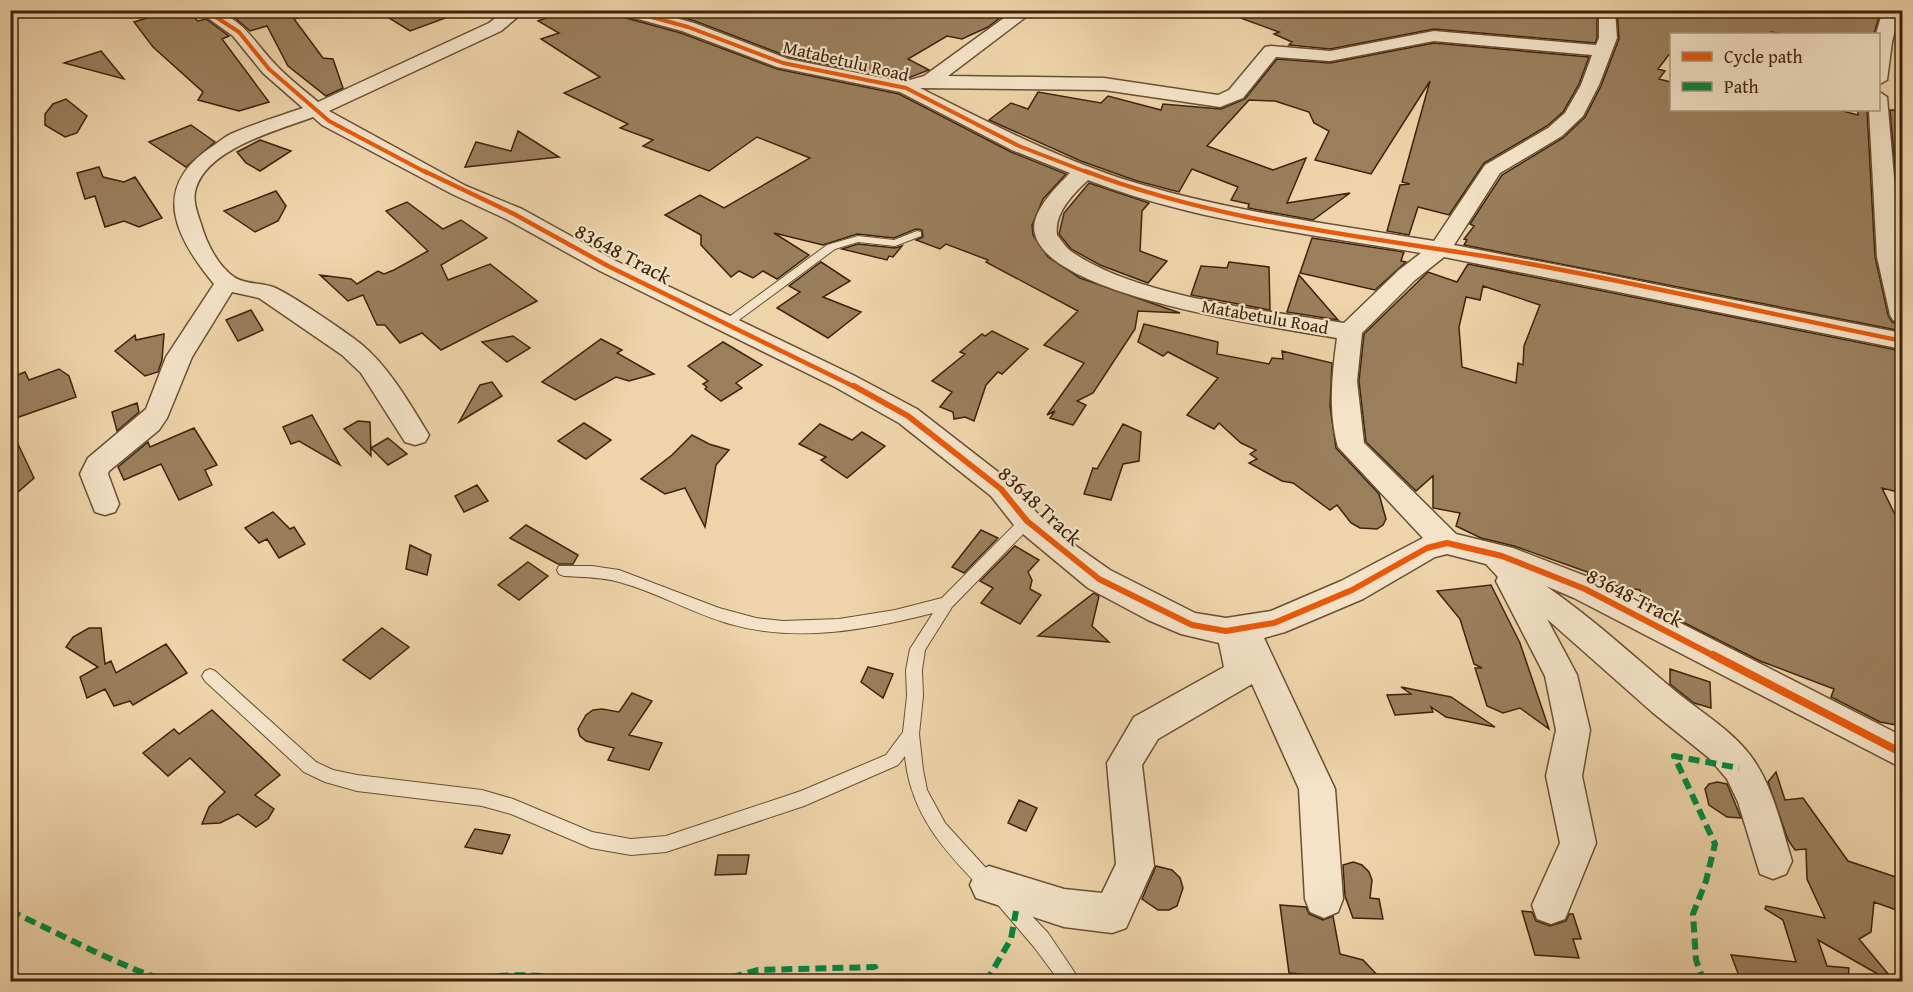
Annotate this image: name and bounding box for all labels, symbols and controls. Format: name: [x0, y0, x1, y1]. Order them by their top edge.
street label: Matabetulu Road: [781, 33, 912, 88]
legend: [1670, 33, 1880, 111]
text: Cycle path: [1724, 43, 1803, 70]
text: Path: [1724, 73, 1759, 100]
street label: 83648 Track: [570, 215, 677, 292]
street label: Matabetulu Road: [1200, 292, 1331, 341]
street label: 83648 Track: [991, 458, 1090, 553]
street label: 83648 Track: [1581, 560, 1689, 635]

